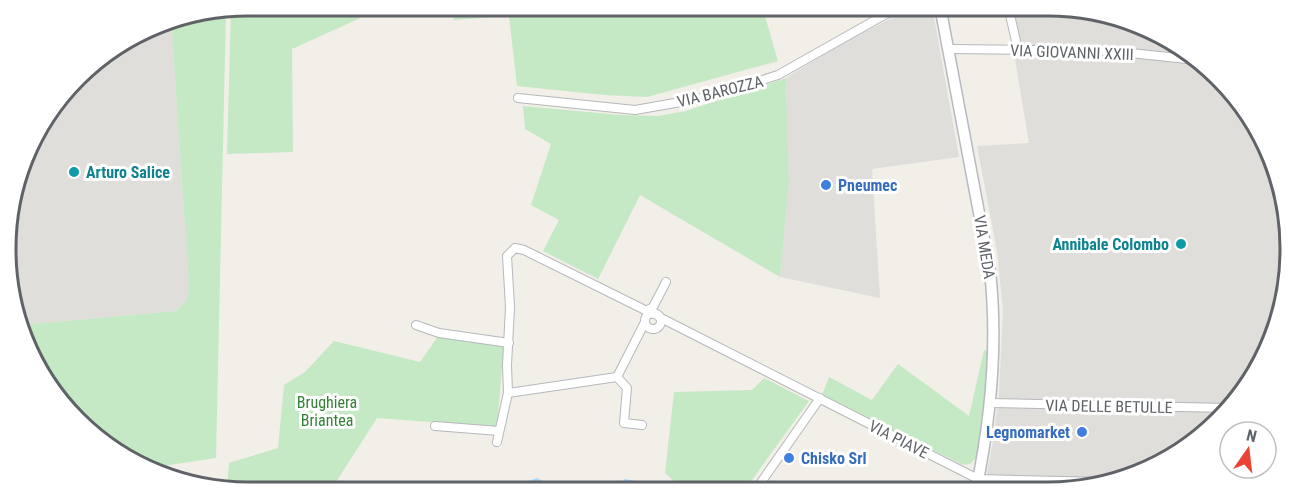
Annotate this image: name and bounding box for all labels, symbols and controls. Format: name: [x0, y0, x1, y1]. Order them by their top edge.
street label: VIA GIOVANNI XXIII: [1010, 41, 1134, 64]
street label: VIA BAROZZA: [675, 72, 765, 111]
place label: Arturo Salice: [86, 163, 170, 182]
marker: Arturo Salice: [67, 165, 81, 179]
place label: Pneumec: [838, 176, 897, 195]
marker: Pneumec: [819, 178, 833, 192]
street label: VIA MEDA: [970, 214, 999, 280]
place label: Annibale Colombo: [1052, 235, 1169, 254]
marker: Annibale Colombo: [1174, 237, 1188, 251]
park label: Brughiera Briantea: [297, 393, 357, 430]
street label: VIA DELLE BETULLE: [1045, 396, 1173, 417]
street label: VIA PIAVE: [866, 416, 932, 463]
north arrow: [1218, 420, 1278, 480]
place label: Legnomarket: [986, 423, 1070, 442]
marker: Legnomarket: [1075, 425, 1089, 439]
text: N: [1244, 426, 1259, 446]
place label: Chisko Srl: [801, 449, 867, 468]
marker: Chisko Srl: [782, 451, 796, 465]

